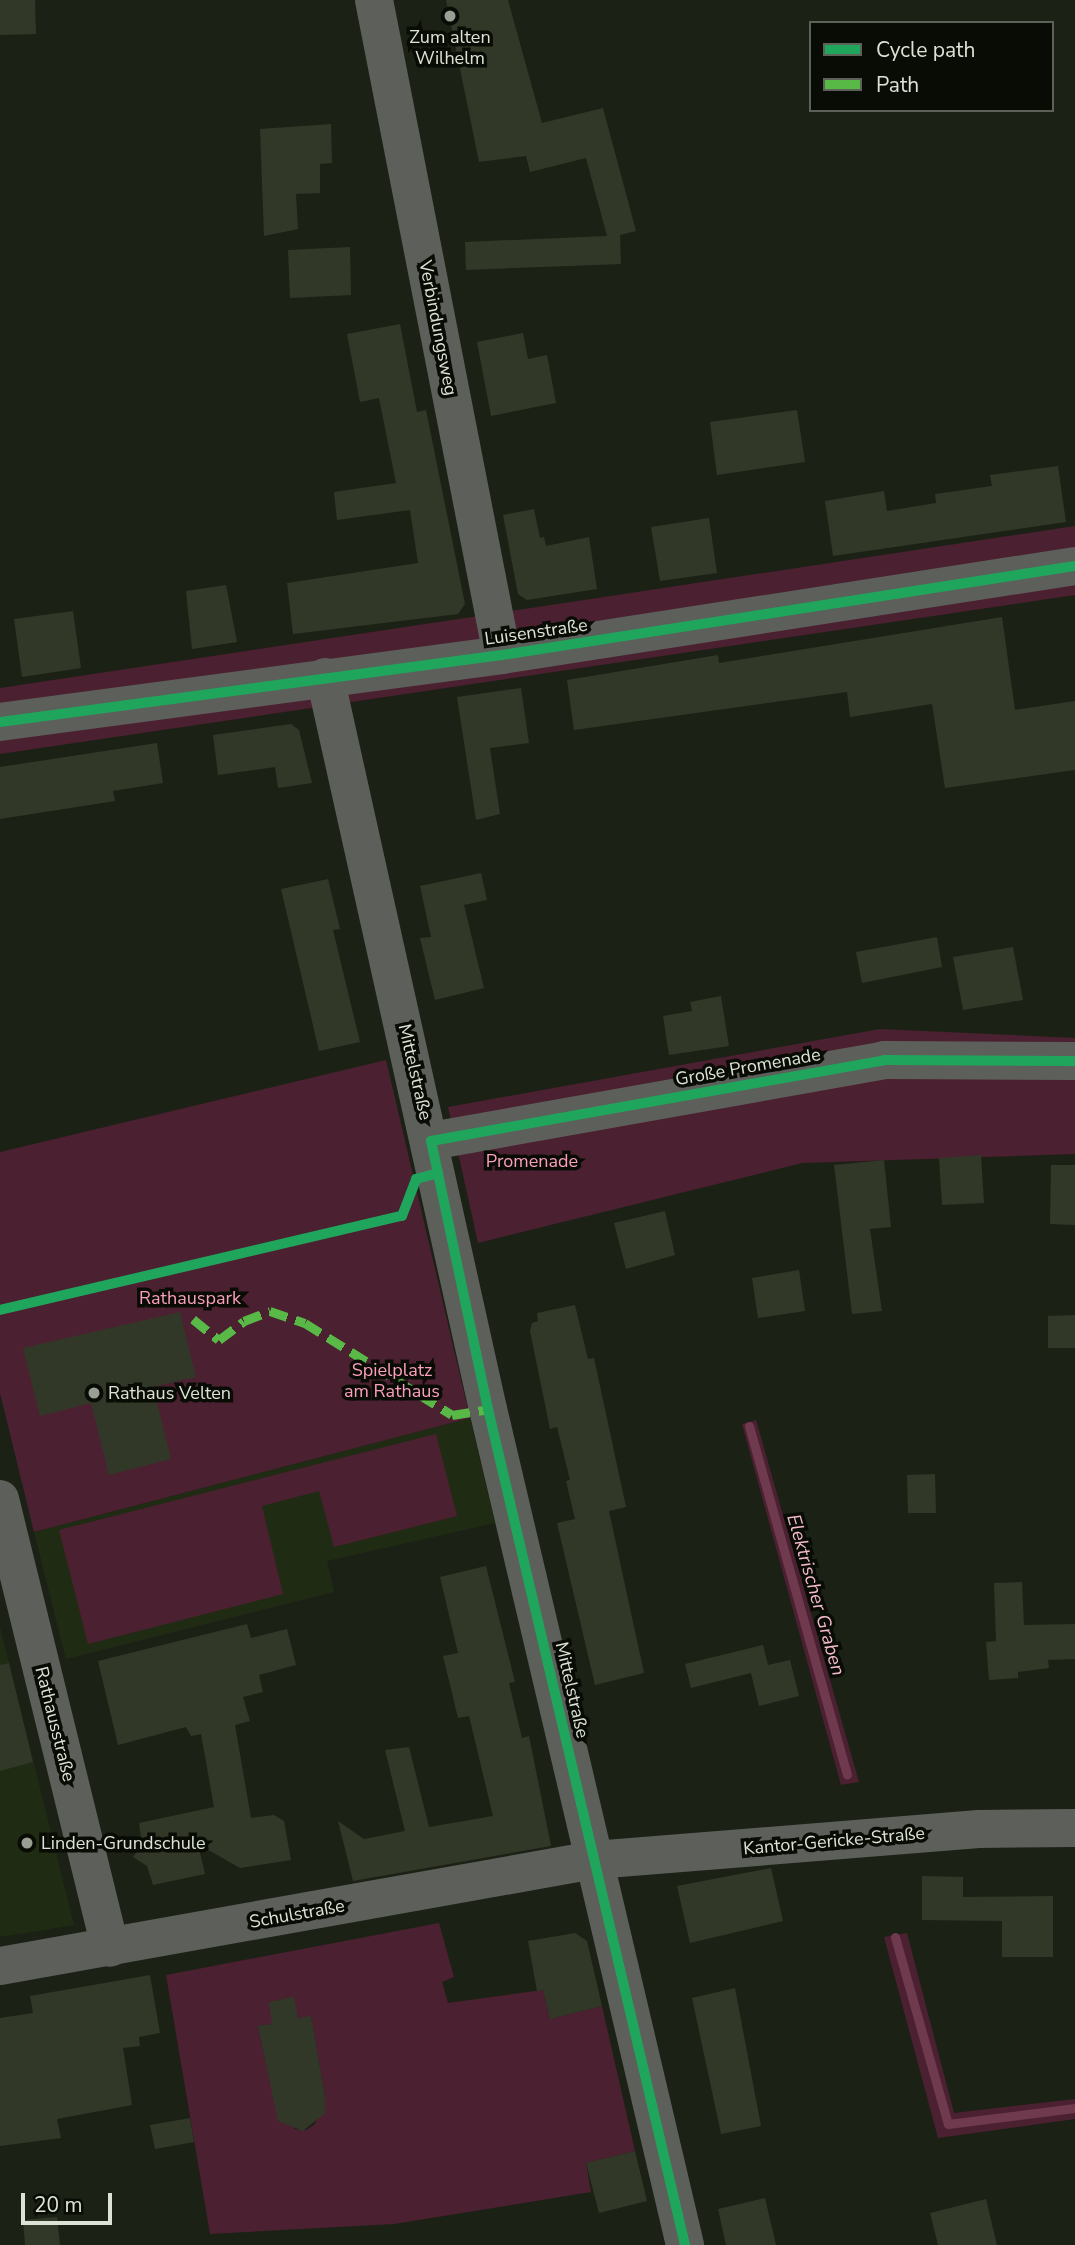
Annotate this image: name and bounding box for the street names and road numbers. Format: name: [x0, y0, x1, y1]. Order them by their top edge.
street label: Verbindungsweg: [414, 259, 462, 397]
street label: Luisenstraße: [483, 614, 589, 650]
street label: Mittelstraße: [393, 1022, 437, 1122]
street label: Große Promenade: [674, 1044, 822, 1090]
street label: Mittelstraße: [550, 1640, 594, 1740]
street label: Rathausstraße: [30, 1664, 80, 1784]
street label: Kantor-Gericke-Straße: [742, 1822, 926, 1860]
street label: Schulstraße: [248, 1895, 346, 1933]

